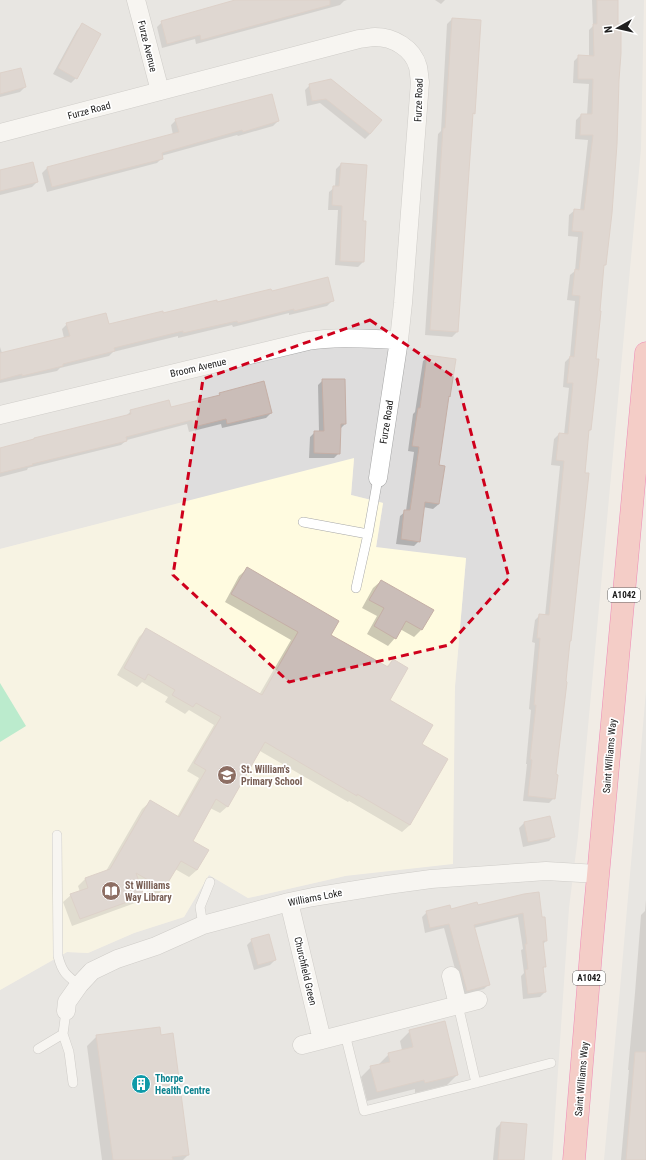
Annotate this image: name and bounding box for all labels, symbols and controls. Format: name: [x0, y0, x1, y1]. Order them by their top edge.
north arrow: [598, 8, 638, 48]
street label: Furze Avenue: [136, 19, 159, 73]
text: N: [602, 25, 615, 34]
street label: Furze Road: [412, 78, 425, 122]
street label: Furze Road: [66, 99, 112, 121]
street label: Broom Avenue: [169, 356, 227, 379]
street label: Furze Road: [378, 399, 395, 445]
road number: A1042: [608, 588, 640, 602]
street label: Saint Williams Way: [601, 718, 618, 794]
school or university icon: St. William's Primary School: [216, 764, 238, 786]
place label: St. William's Primary School: [241, 764, 302, 787]
library icon: St Williams Way Library: [100, 880, 122, 902]
place label: St Williams Way Library: [125, 880, 172, 903]
street label: Williams Loke: [287, 887, 343, 908]
street label: Churchfield Green: [292, 936, 319, 1007]
road number: A1042: [573, 971, 605, 985]
street label: Saint Williams Way: [573, 1041, 590, 1117]
building icon: Thorpe Health Centre: [130, 1073, 152, 1095]
place label: Thorpe Health Centre: [155, 1073, 210, 1096]

